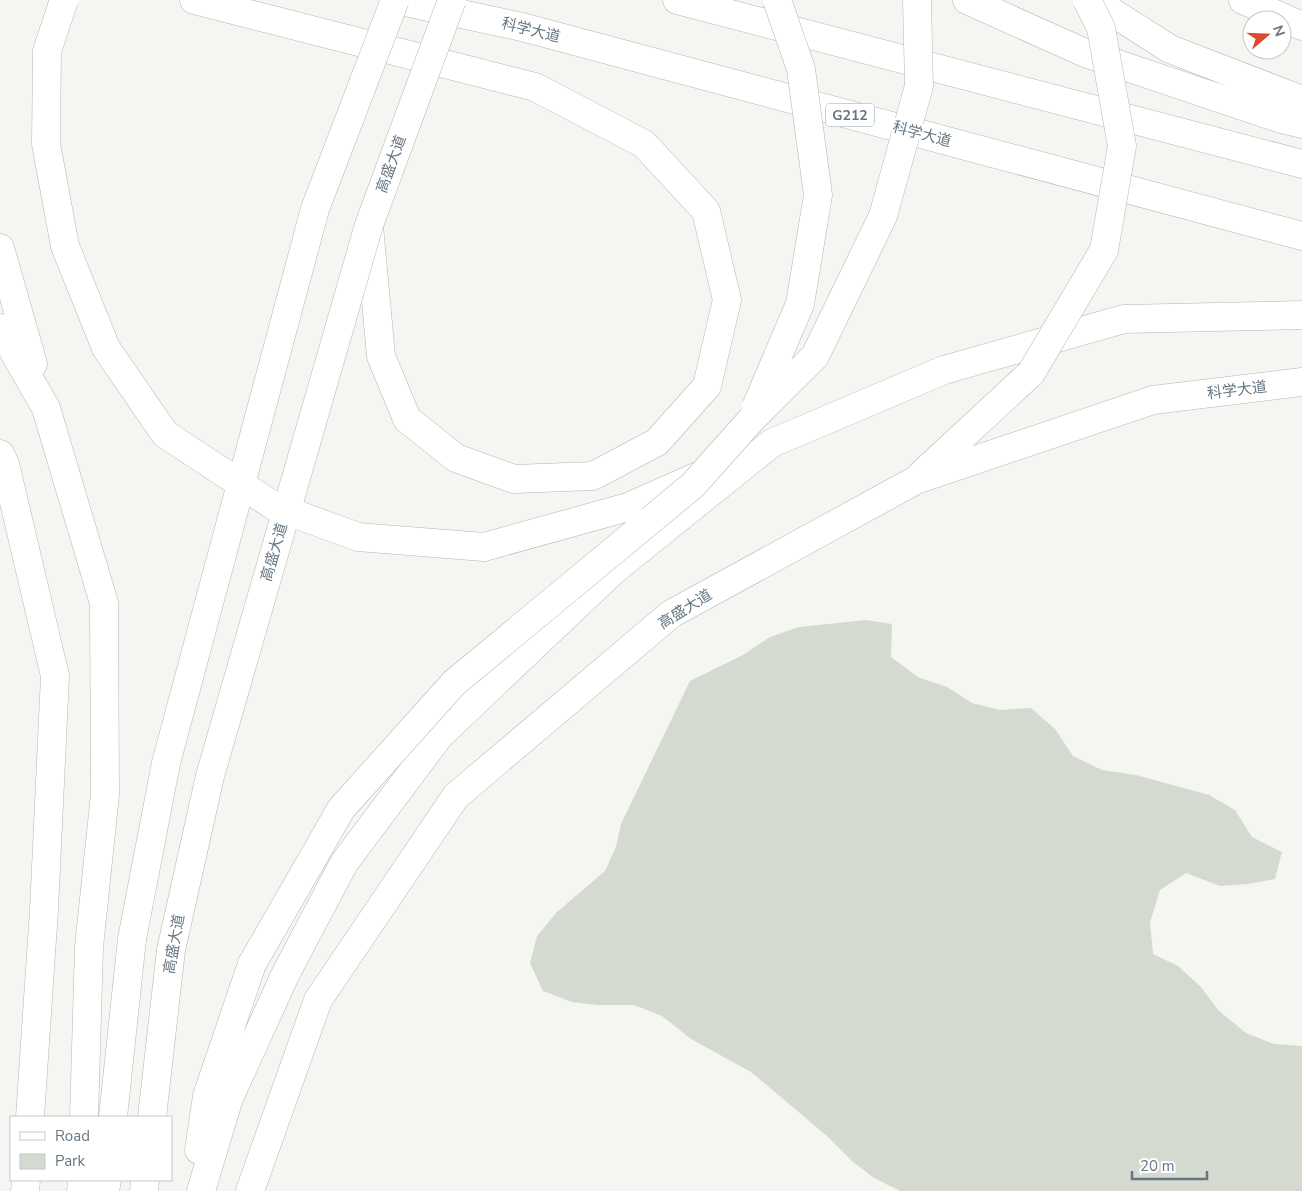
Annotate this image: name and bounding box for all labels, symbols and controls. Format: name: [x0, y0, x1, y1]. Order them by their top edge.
north arrow: [1242, 10, 1292, 60]
street label: 科学大道: [499, 13, 563, 47]
text: N: [1268, 23, 1290, 39]
road number: G212: [826, 104, 874, 126]
street label: 科学大道: [890, 117, 954, 151]
street label: 高盛大道: [371, 132, 411, 196]
street label: 科学大道: [1206, 376, 1268, 404]
street label: 高盛大道: [256, 520, 292, 584]
street label: 高盛大道: [654, 585, 716, 633]
street label: 高盛大道: [159, 913, 189, 975]
legend: [10, 1116, 172, 1181]
text: Road: [55, 1126, 90, 1146]
scale bar: [1132, 1148, 1207, 1180]
text: Park: [55, 1151, 85, 1171]
text: 20 m: [1140, 1156, 1175, 1176]

